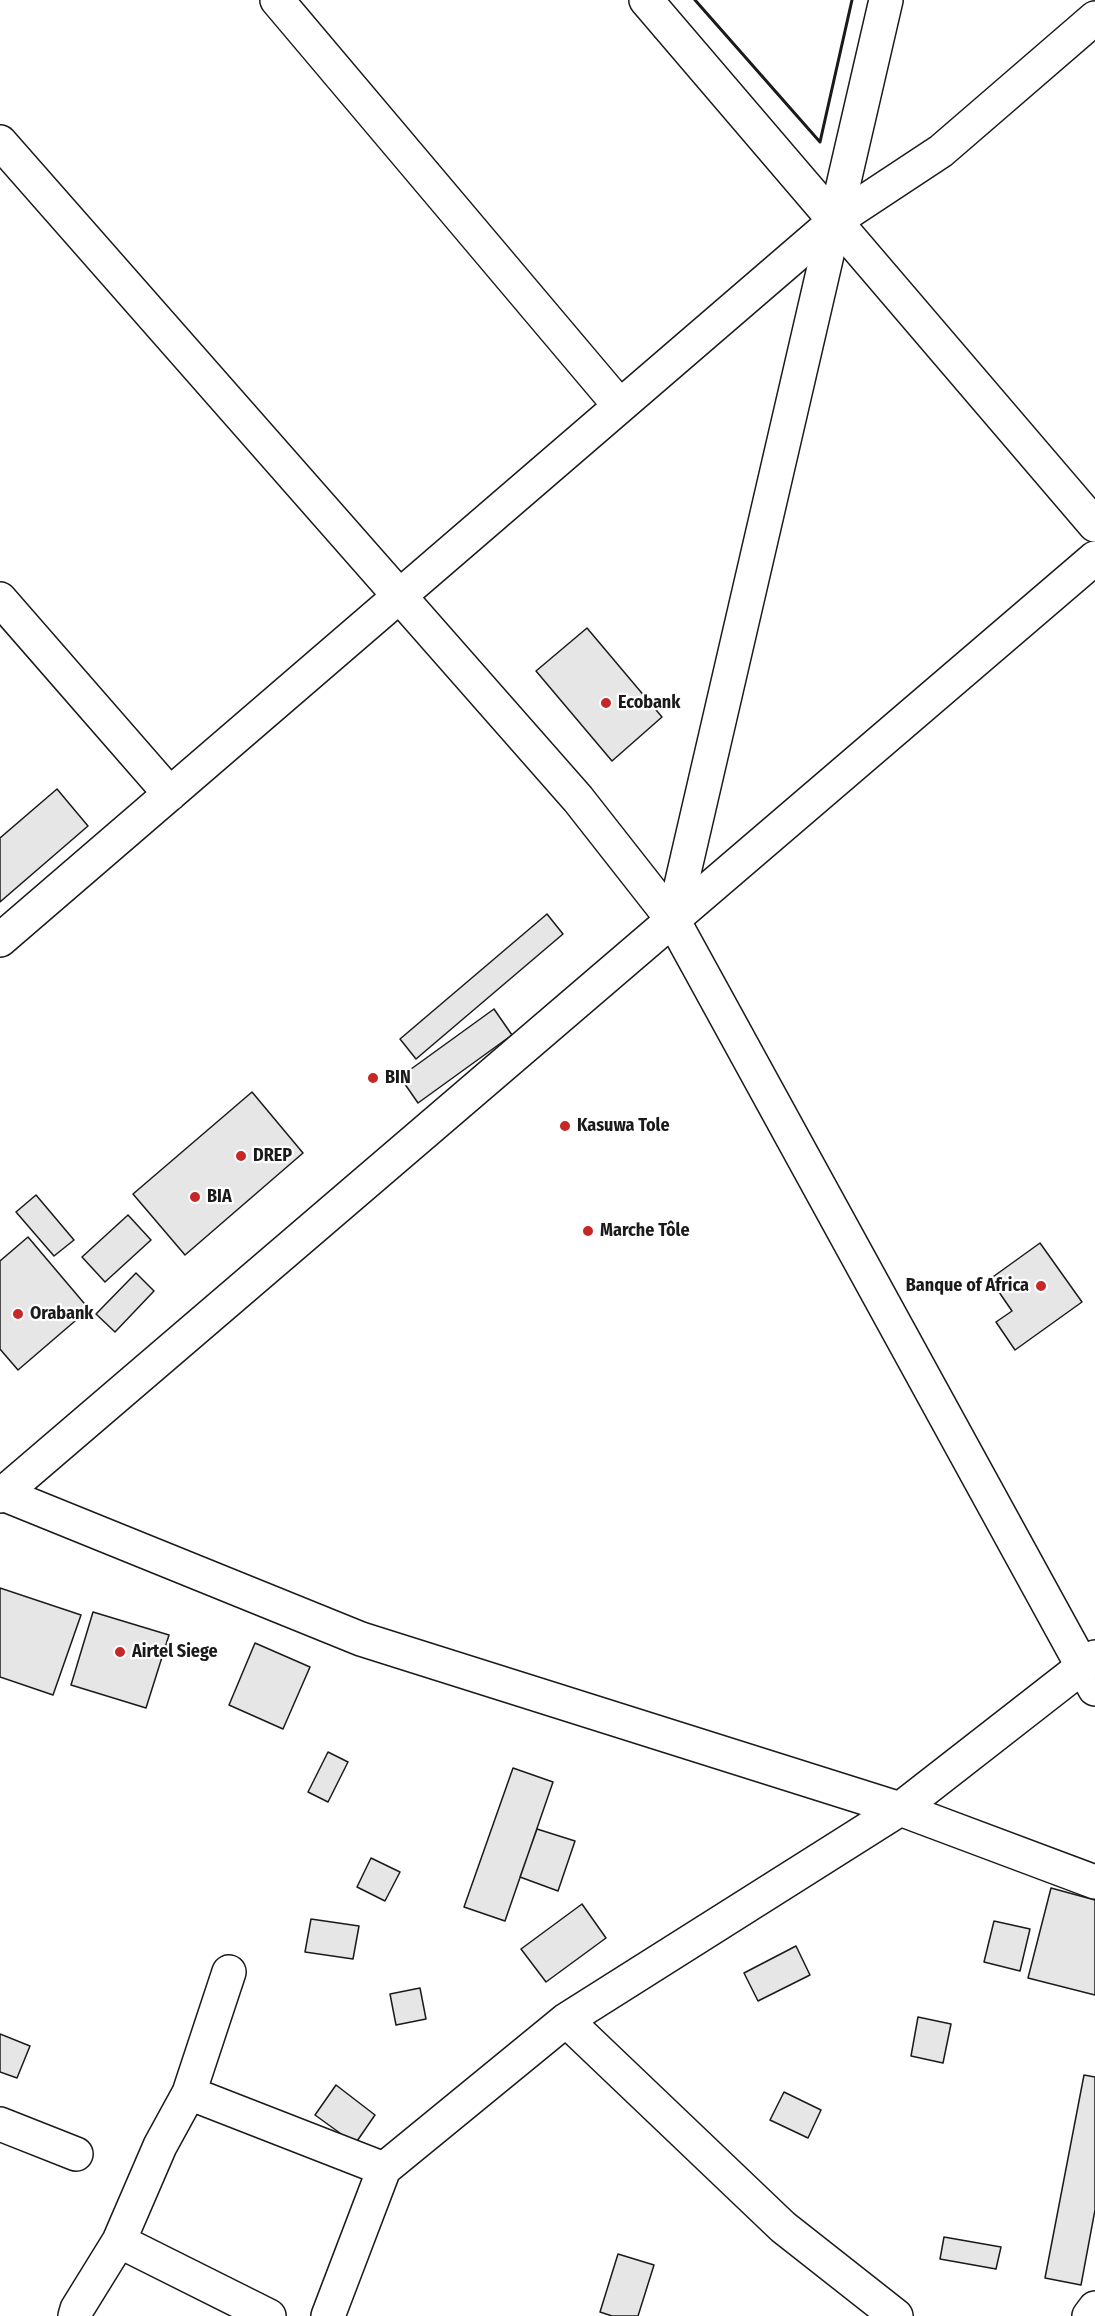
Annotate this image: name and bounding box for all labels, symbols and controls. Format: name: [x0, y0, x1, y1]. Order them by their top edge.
place label: Ecobank: [618, 692, 680, 714]
marker: Ecobank: [599, 696, 613, 710]
place label: BIN: [385, 1067, 411, 1089]
marker: BIN: [366, 1071, 380, 1085]
place label: Kasuwa Tole: [577, 1115, 670, 1137]
marker: Kasuwa Tole: [558, 1119, 572, 1133]
place label: DREP: [253, 1145, 292, 1167]
marker: DREP: [234, 1149, 248, 1163]
place label: BIA: [207, 1186, 232, 1208]
marker: BIA: [188, 1190, 202, 1204]
place label: Marche Tôle: [600, 1220, 690, 1242]
marker: Marche Tôle: [581, 1224, 595, 1238]
place label: Banque of Africa: [906, 1275, 1029, 1297]
marker: Banque of Africa: [1034, 1279, 1048, 1293]
place label: Orabank: [30, 1303, 94, 1325]
marker: Orabank: [11, 1307, 25, 1321]
place label: Airtel Siege: [132, 1641, 218, 1663]
marker: Airtel Siege: [113, 1645, 127, 1659]

